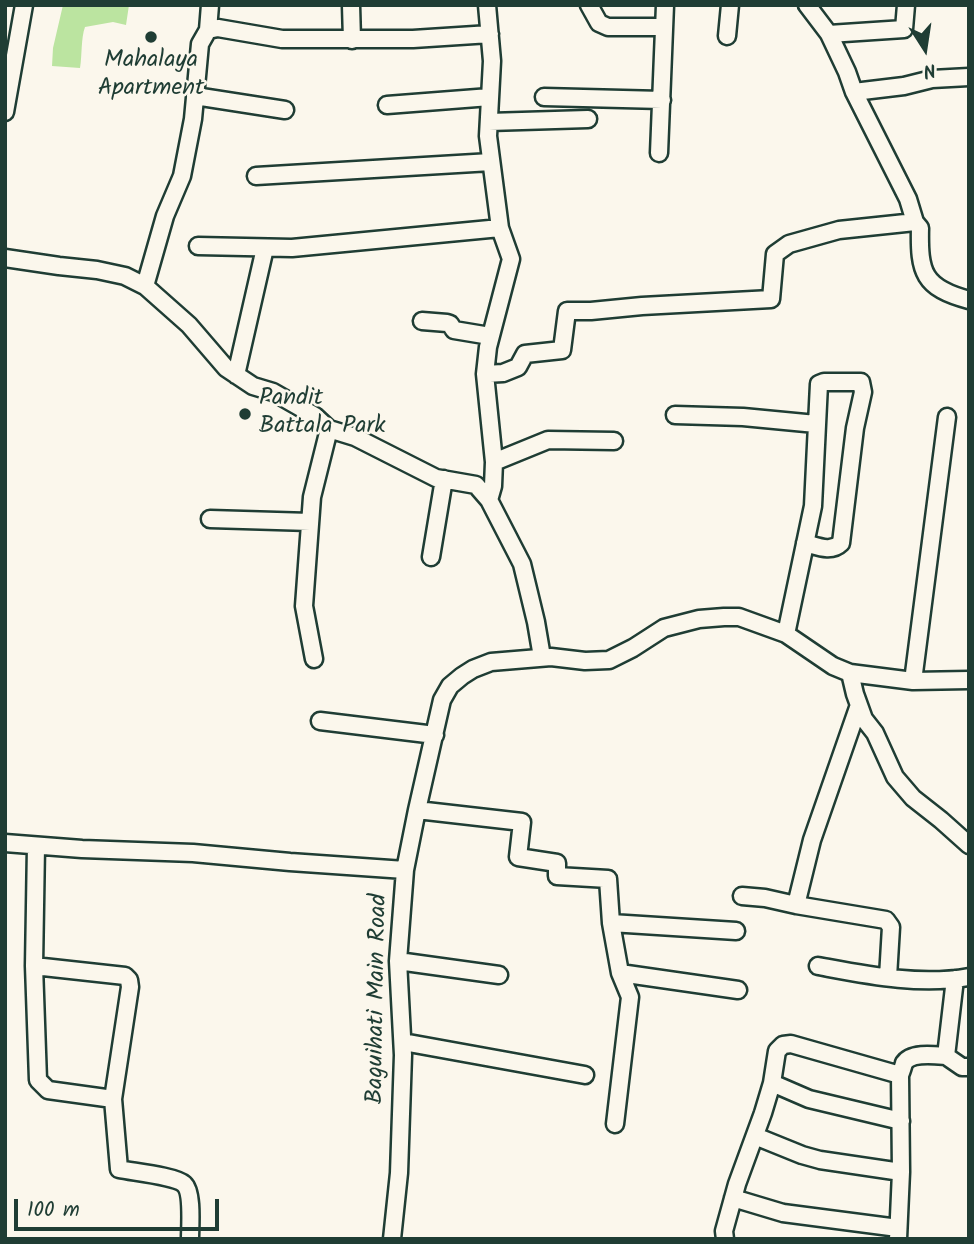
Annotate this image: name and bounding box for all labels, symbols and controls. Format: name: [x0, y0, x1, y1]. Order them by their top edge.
north arrow: [890, 14, 960, 84]
marker: Mahalaya Apartment: [143, 29, 159, 45]
place label: Mahalaya Apartment: [98, 48, 204, 104]
text: N: [920, 54, 938, 85]
place label: Pandit Battala Park: [259, 386, 386, 442]
marker: Pandit Battala Park: [237, 406, 253, 422]
street label: Baguihati Main Road: [363, 894, 395, 1104]
scale bar: [18, 1184, 222, 1228]
text: 100 m: [27, 1194, 80, 1227]

